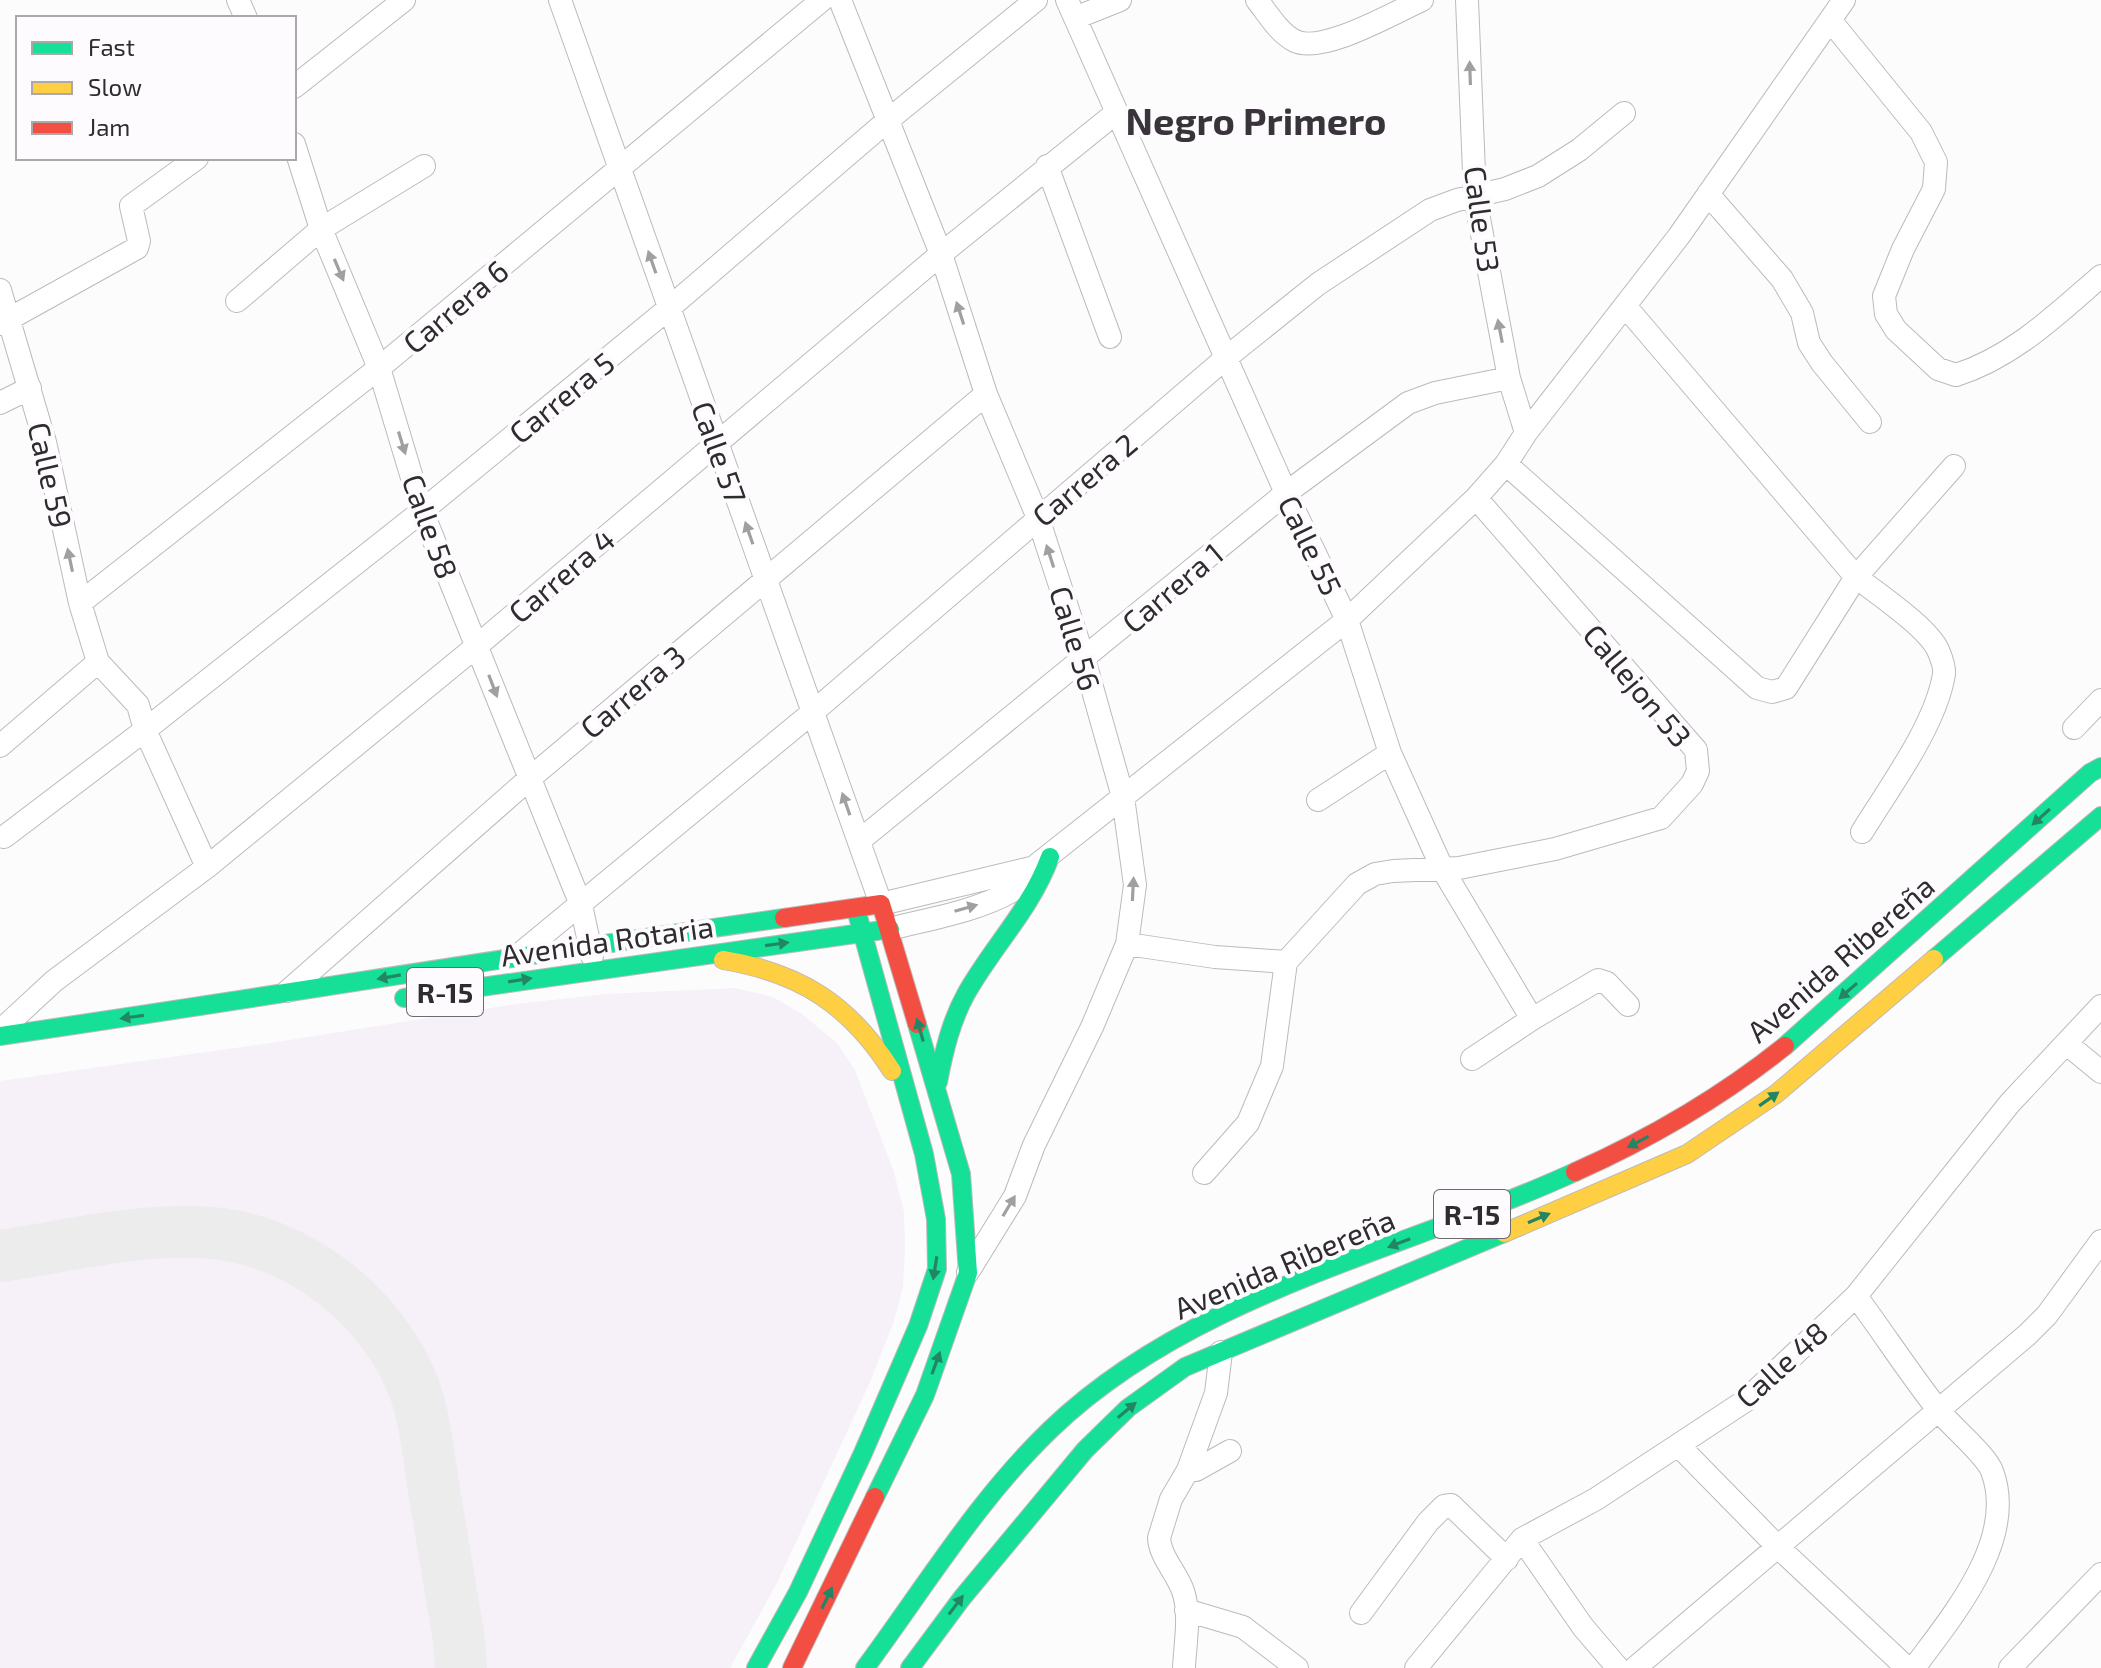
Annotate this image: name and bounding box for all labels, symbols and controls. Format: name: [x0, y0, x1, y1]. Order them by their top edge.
legend: [16, 16, 296, 160]
text: Fast: [88, 32, 135, 61]
one-way arrow: [1463, 60, 1476, 85]
text: Slow: [88, 72, 142, 101]
district label: Negro Primero: [1126, 97, 1386, 143]
text: Jam: [88, 112, 130, 141]
street label: Calle 53: [1458, 164, 1508, 274]
one-way arrow: [645, 250, 658, 274]
street label: Carrera 6: [395, 252, 515, 360]
one-way arrow: [332, 258, 345, 282]
one-way arrow: [953, 301, 966, 325]
one-way arrow: [1494, 318, 1506, 343]
street label: Carrera 5: [501, 344, 621, 450]
street label: Calle 57: [685, 396, 755, 508]
street label: Calle 59: [21, 419, 81, 531]
street label: Carrera 2: [1024, 425, 1144, 533]
one-way arrow: [396, 431, 409, 455]
street label: Calle 58: [396, 469, 466, 583]
street label: Calle 55: [1272, 489, 1350, 601]
street label: Carrera 4: [501, 520, 621, 630]
one-way arrow: [743, 521, 755, 545]
street label: Carrera 1: [1114, 534, 1230, 640]
one-way arrow: [1044, 544, 1056, 568]
one-way arrow: [63, 547, 76, 572]
street label: Calle 56: [1043, 581, 1109, 695]
street label: Callejon 53: [1576, 616, 1700, 754]
street label: Carrera 3: [572, 637, 692, 745]
one-way arrow: [487, 674, 500, 698]
one-way arrow: [839, 792, 851, 816]
one-way arrow: [2032, 807, 2051, 825]
street label: Avenida Ribereña: [1739, 867, 1941, 1049]
one-way arrow: [1127, 876, 1140, 901]
one-way arrow: [954, 901, 978, 914]
street label: Avenida Rotaria: [498, 907, 716, 973]
one-way arrow: [765, 938, 790, 951]
road number: R-15: [407, 968, 483, 1016]
one-way arrow: [376, 971, 401, 984]
one-way arrow: [508, 973, 533, 986]
one-way arrow: [1839, 981, 1858, 999]
one-way arrow: [119, 1011, 144, 1024]
one-way arrow: [913, 1018, 926, 1042]
one-way arrow: [1758, 1091, 1779, 1107]
one-way arrow: [1627, 1134, 1649, 1148]
road number: R-15: [1434, 1190, 1510, 1238]
one-way arrow: [1002, 1195, 1016, 1217]
street label: Avenida Ribereña: [1168, 1200, 1400, 1326]
one-way arrow: [1527, 1212, 1551, 1225]
one-way arrow: [1387, 1237, 1411, 1250]
one-way arrow: [928, 1256, 940, 1281]
street label: Calle 48: [1728, 1314, 1834, 1414]
one-way arrow: [931, 1350, 943, 1374]
one-way arrow: [1117, 1402, 1137, 1419]
one-way arrow: [820, 1587, 833, 1610]
one-way arrow: [948, 1595, 964, 1616]

